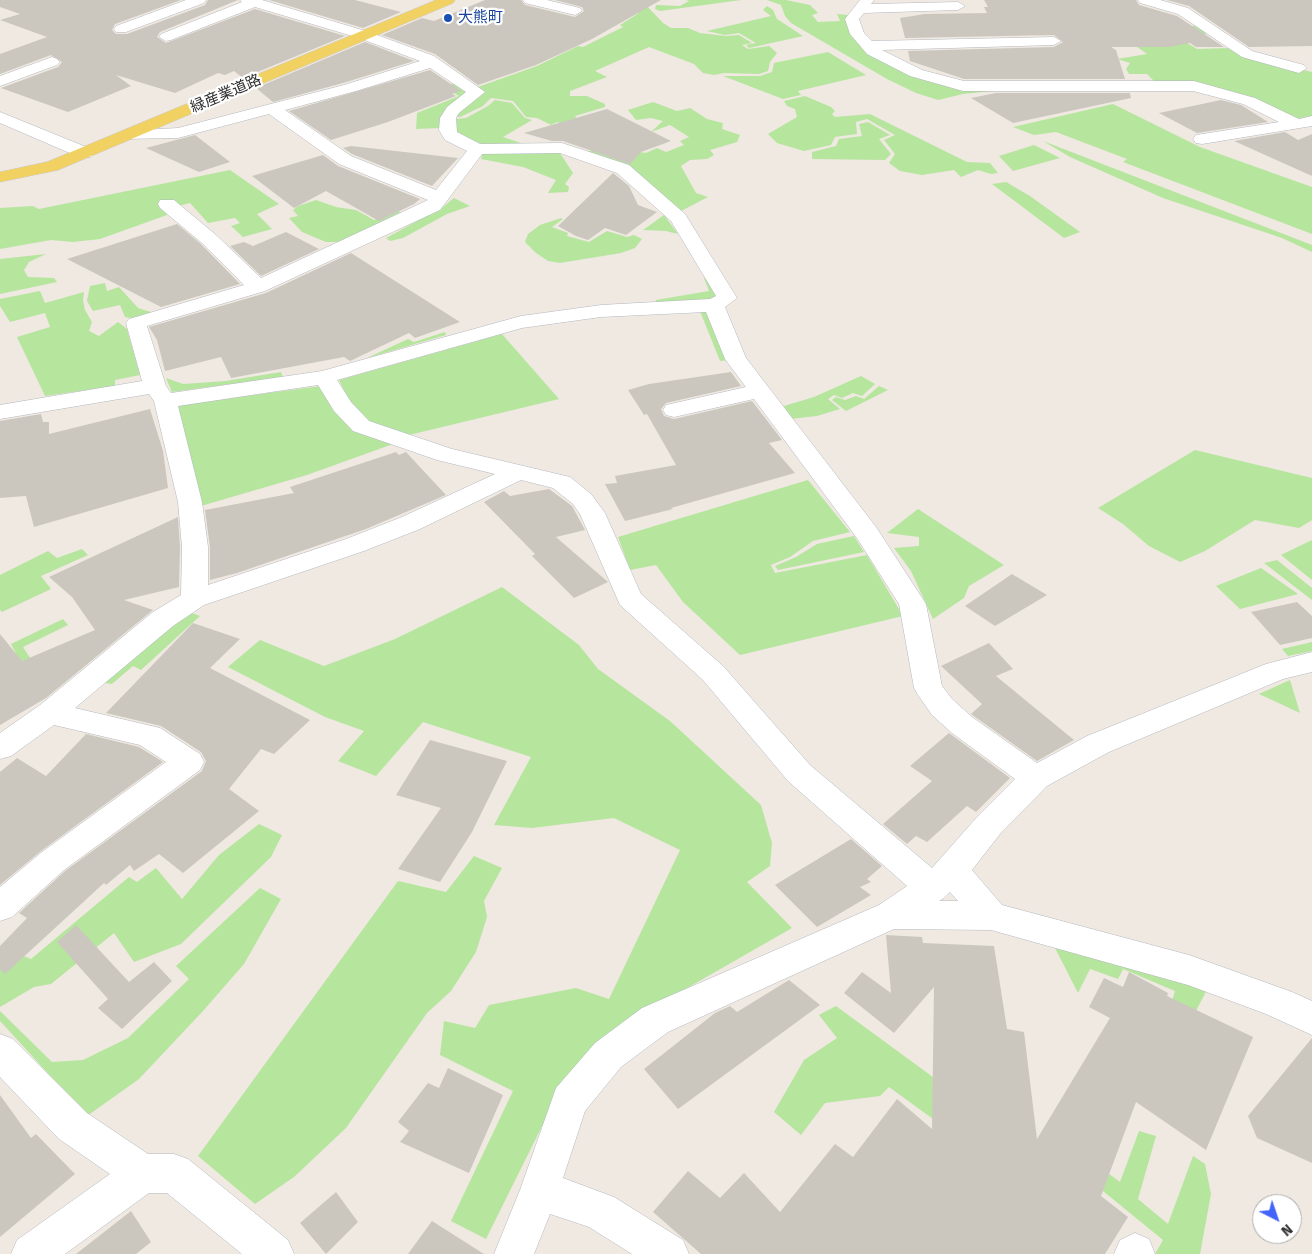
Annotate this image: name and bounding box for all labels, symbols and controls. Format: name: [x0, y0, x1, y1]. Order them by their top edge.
place label: 大熊町: [458, 9, 503, 27]
marker: 大熊町: [442, 12, 454, 24]
street label: 緑産業道路: [188, 71, 264, 117]
north arrow: [1252, 1194, 1302, 1244]
text: N: [1277, 1220, 1296, 1239]

